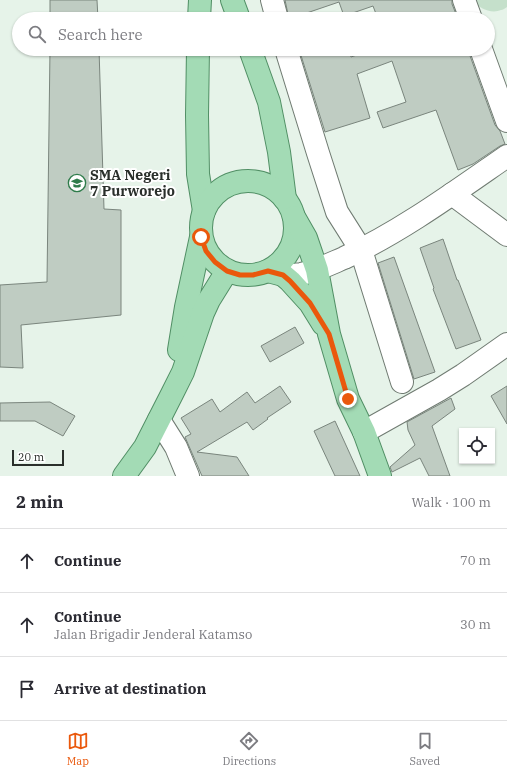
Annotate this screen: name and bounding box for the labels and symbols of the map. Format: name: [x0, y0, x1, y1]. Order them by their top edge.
place label: SMA Negeri 7 Purworejo: [90, 166, 175, 200]
school or university icon: SMA Negeri 7 Purworejo: [67, 173, 87, 193]
route start: [192, 228, 210, 246]
route end: [339, 390, 357, 408]
scale bar: [12, 448, 64, 467]

